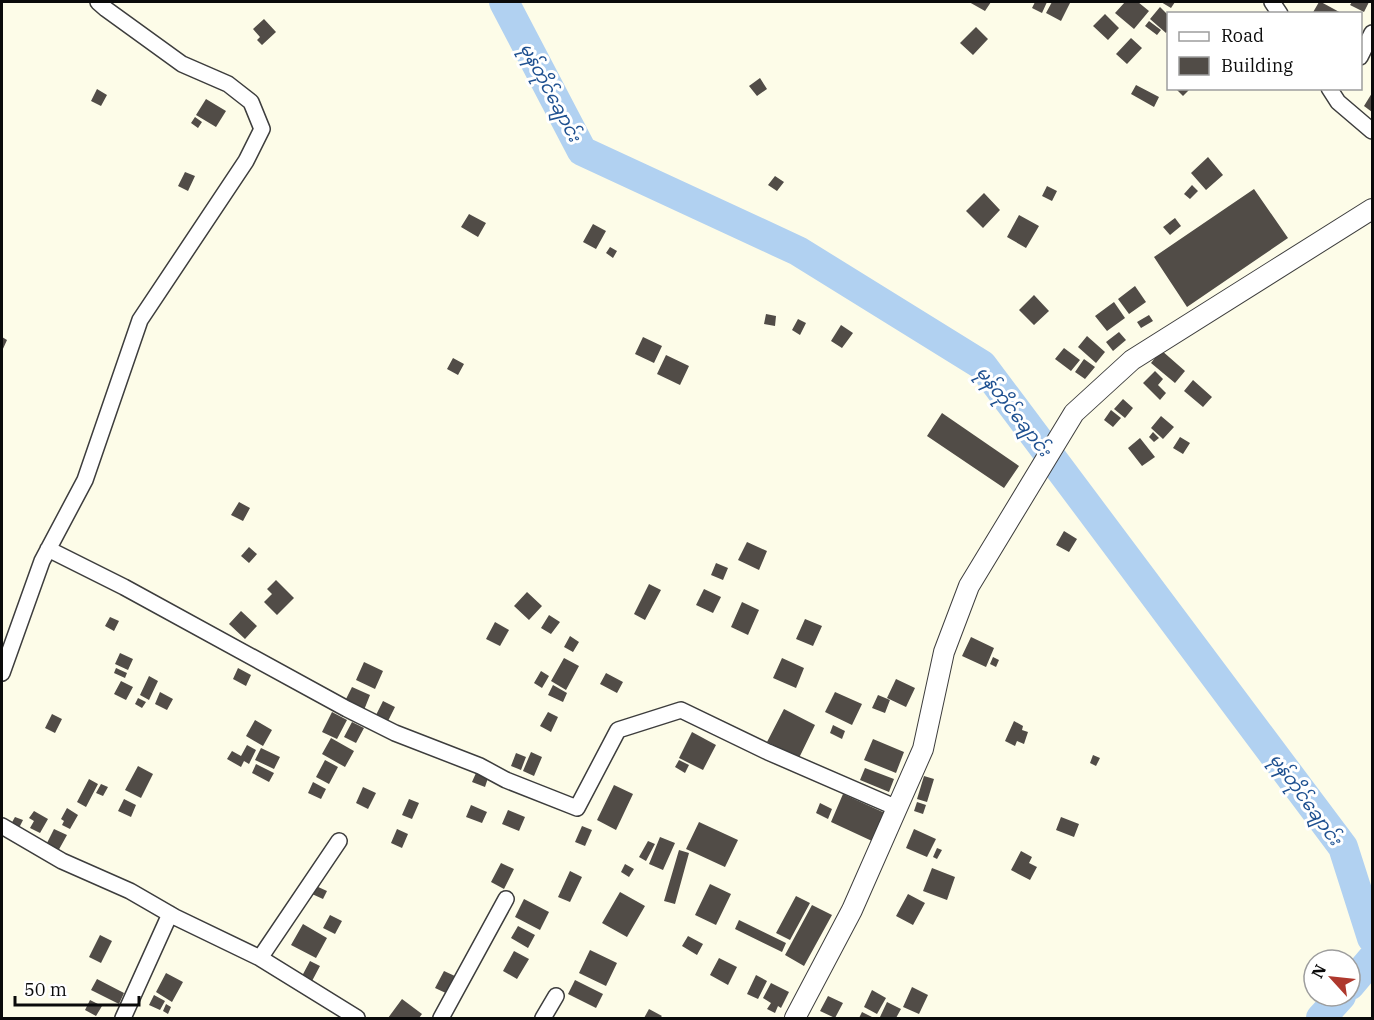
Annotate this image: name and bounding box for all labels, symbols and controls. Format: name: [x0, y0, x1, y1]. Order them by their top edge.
legend: [1167, 12, 1362, 90]
text: Road: [1221, 24, 1264, 47]
water label: မုန်တိုင်ချောင်း: [512, 38, 588, 149]
text: Building: [1221, 54, 1293, 77]
water label: မုန်တိုင်ချောင်း: [968, 361, 1058, 465]
water label: မုန်တိုင်ချောင်း: [1262, 748, 1349, 853]
north arrow: [1302, 948, 1362, 1008]
text: N: [1307, 961, 1330, 981]
scale bar: [15, 969, 140, 1007]
text: 50 m: [24, 978, 67, 1001]

